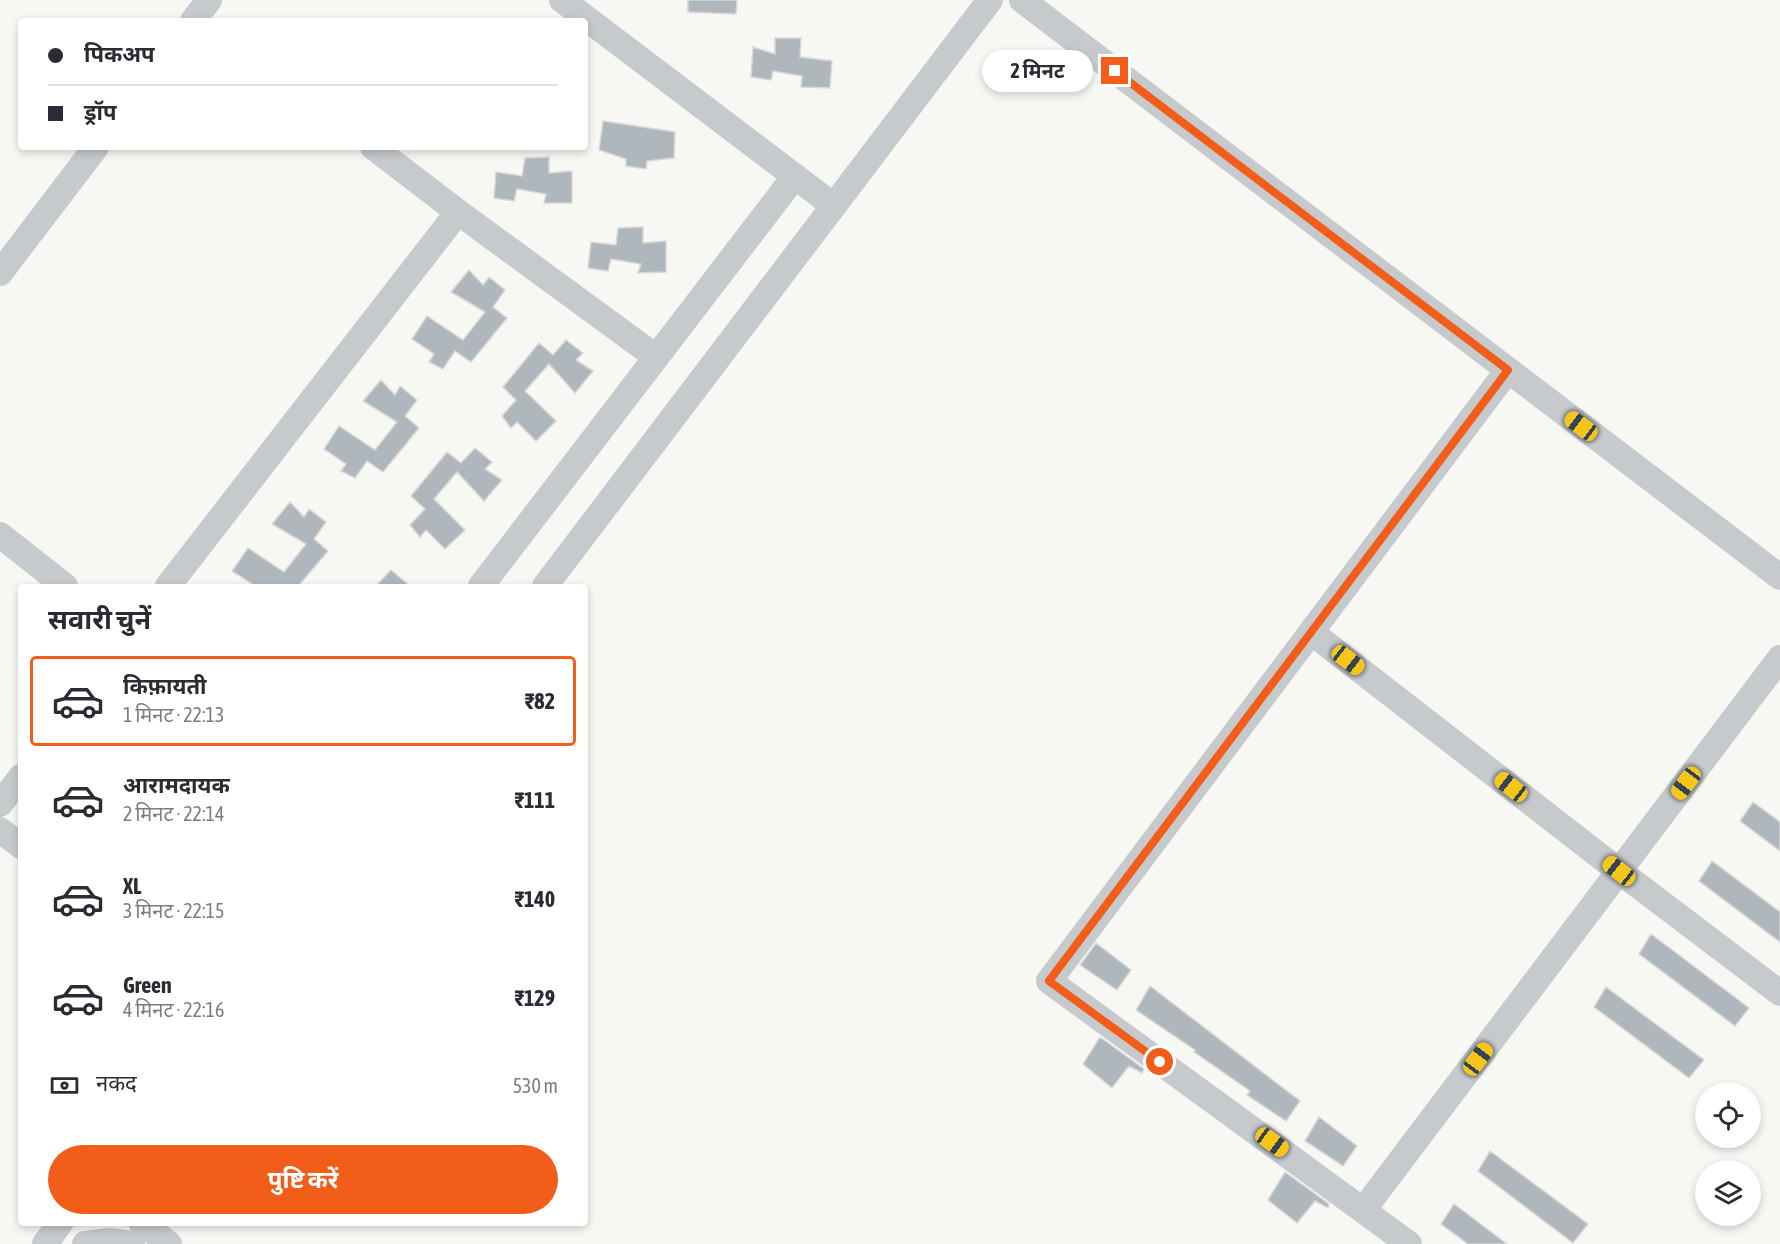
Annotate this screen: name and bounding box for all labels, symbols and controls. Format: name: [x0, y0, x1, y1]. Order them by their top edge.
text: पिकअप: [84, 41, 155, 67]
callout: 2 मिनट: [983, 50, 1094, 92]
route end: [1101, 57, 1128, 84]
text: 2 मिनट: [1010, 59, 1065, 82]
text: ड्रॉप: [84, 99, 117, 125]
car: [1561, 408, 1601, 444]
text: सवारी चुनें: [48, 604, 151, 635]
car: [1328, 642, 1368, 678]
text: किफ़ायती: [123, 673, 207, 699]
icon: car: [51, 674, 105, 728]
text: ₹82: [525, 688, 555, 714]
text: 1 मिनट · 22:13: [123, 703, 224, 726]
car: [1668, 763, 1704, 803]
car: [1491, 769, 1531, 805]
text: आरामदायक: [123, 772, 230, 798]
icon: car: [51, 773, 105, 827]
text: ₹111: [515, 787, 555, 813]
text: 2 मिनट · 22:14: [123, 802, 224, 825]
car: [1599, 853, 1639, 889]
icon: car: [51, 872, 105, 926]
text: XL: [123, 873, 141, 899]
text: ₹140: [515, 886, 555, 912]
text: 3 मिनट · 22:15: [123, 899, 224, 922]
icon: car: [51, 971, 105, 1025]
text: Green: [123, 972, 172, 998]
text: ₹129: [515, 985, 555, 1011]
text: 4 मिनट · 22:16: [123, 998, 224, 1021]
car: [1460, 1039, 1496, 1079]
route start: [1146, 1048, 1173, 1075]
icon: cash: [48, 1069, 81, 1102]
text: नकद: [96, 1070, 137, 1096]
text: 530 m: [513, 1074, 558, 1097]
map controls: [1695, 1082, 1761, 1226]
button: locate: [1695, 1082, 1761, 1148]
car: [1252, 1124, 1292, 1160]
button: पुष्टि करें: [48, 1145, 558, 1214]
button: layers: [1695, 1160, 1761, 1226]

